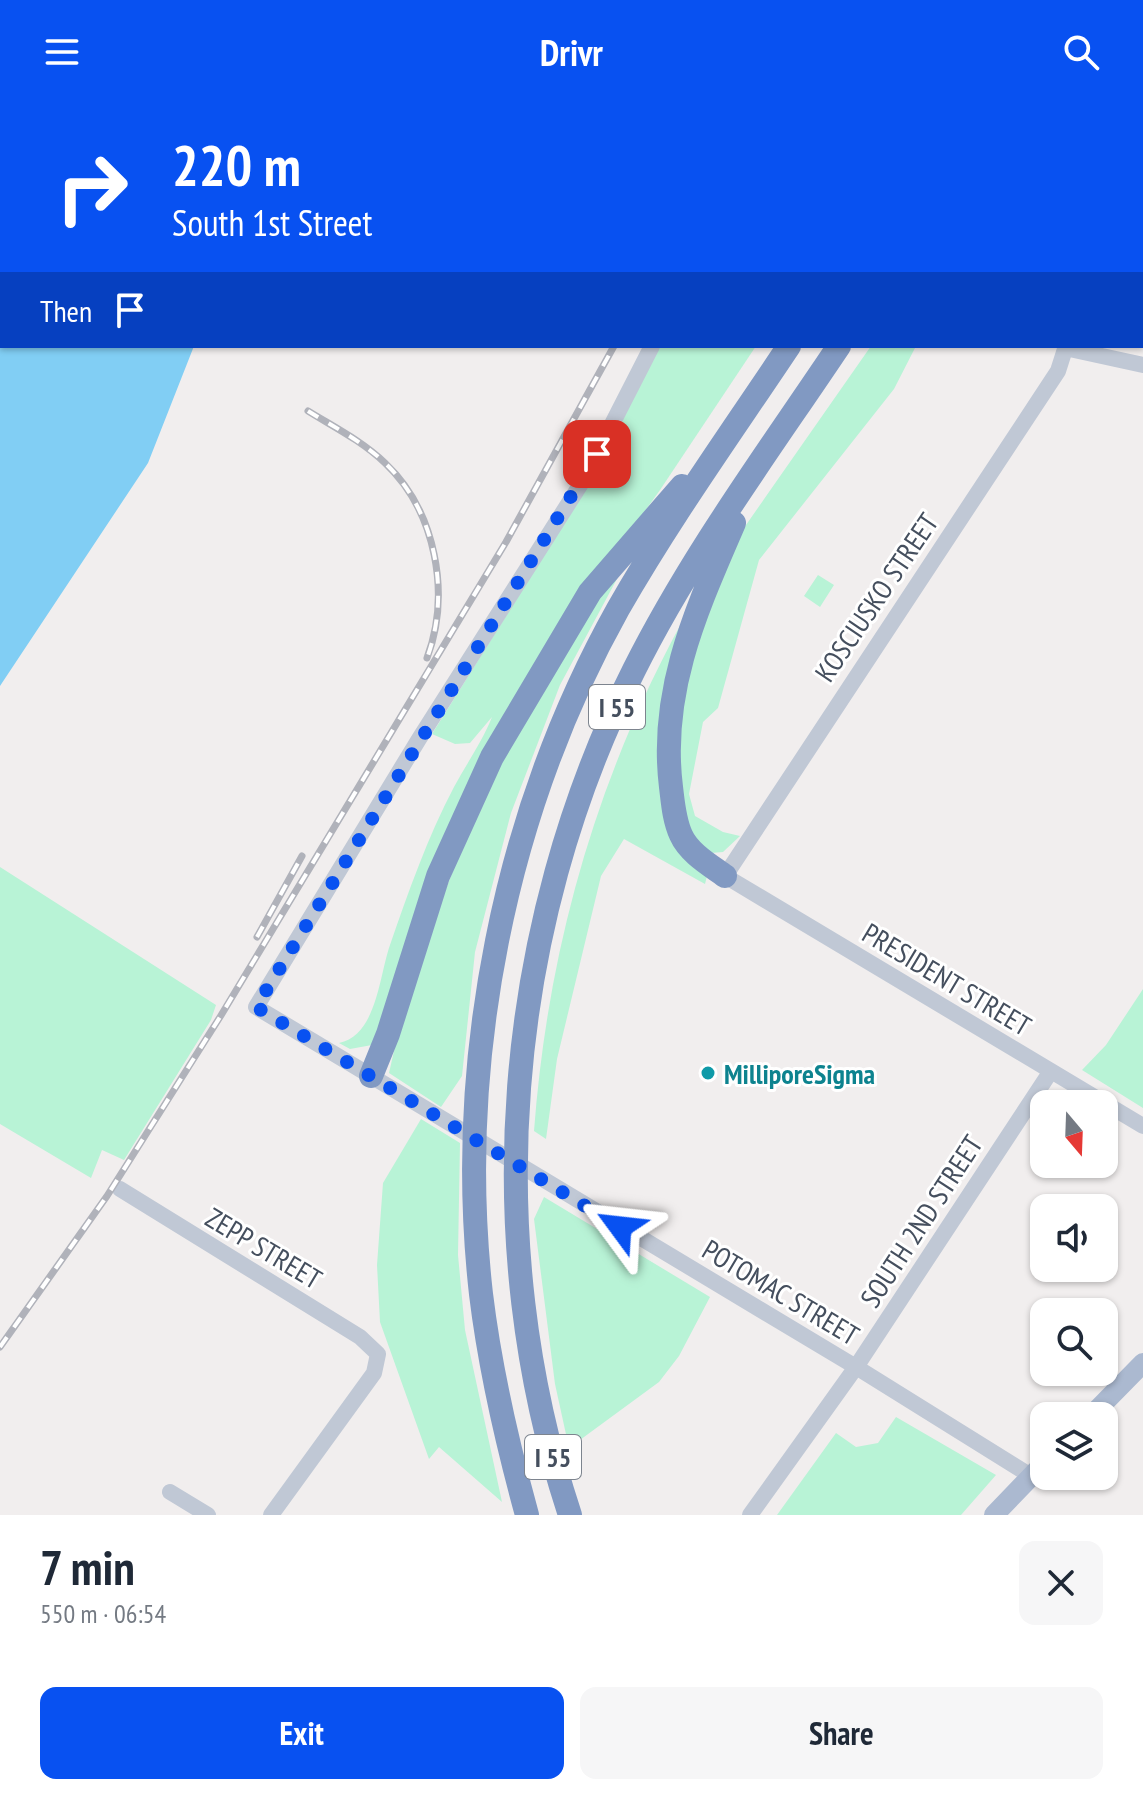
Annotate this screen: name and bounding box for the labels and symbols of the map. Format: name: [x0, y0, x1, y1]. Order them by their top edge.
pin: [563, 420, 631, 488]
street label: KOSCIUSKO STREET: [806, 505, 946, 688]
road number: I 55: [589, 685, 645, 729]
street label: PRESIDENT STREET: [856, 914, 1039, 1044]
place label: MilliporeSigma: [724, 1055, 875, 1092]
marker: MilliporeSigma: [699, 1064, 717, 1082]
north arrow: [1030, 1090, 1118, 1178]
street label: SOUTH 2ND STREET: [852, 1127, 991, 1314]
position arrow: [578, 1185, 662, 1269]
street label: ZEPP STREET: [199, 1199, 329, 1297]
street label: POTOMAC STREET: [696, 1231, 866, 1354]
road number: I 55: [525, 1435, 581, 1479]

